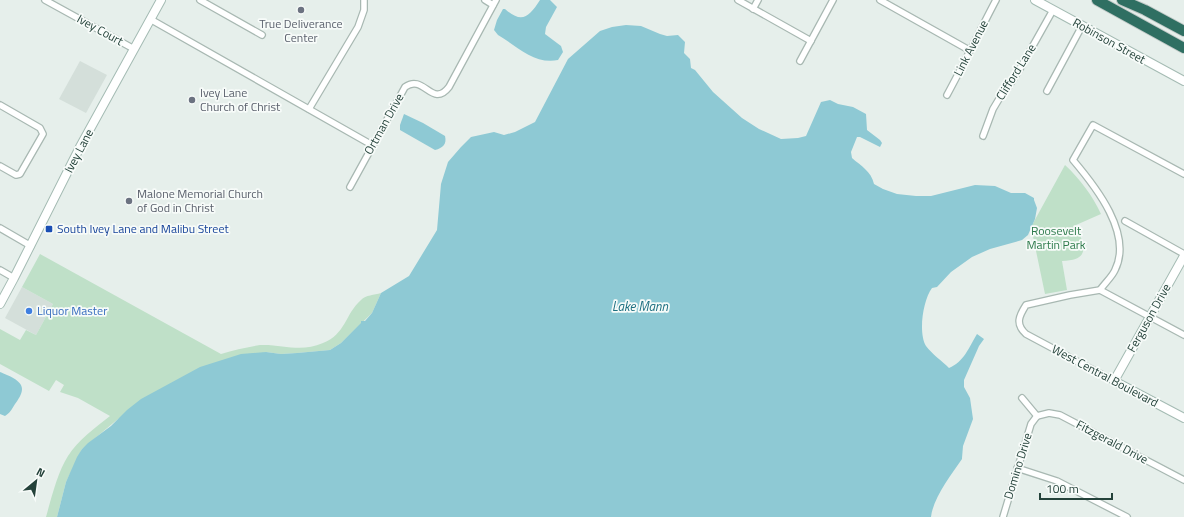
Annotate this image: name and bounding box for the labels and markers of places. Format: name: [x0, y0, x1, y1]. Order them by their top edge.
marker: True Deliverance Center: [296, 5, 306, 15]
place label: True Deliverance Center: [259, 14, 343, 47]
place label: Ivey Lane Church of Christ: [200, 83, 281, 116]
marker: Ivey Lane Church of Christ: [187, 95, 197, 105]
place label: Malone Memorial Church of God in Christ: [137, 184, 263, 217]
marker: Malone Memorial Church of God in Christ: [124, 196, 134, 206]
place label: South Ivey Lane and Malibu Street: [57, 219, 229, 238]
marker: South Ivey Lane and Malibu Street: [44, 224, 54, 234]
place label: Liquor Master: [37, 301, 107, 320]
marker: Liquor Master: [24, 306, 34, 316]

